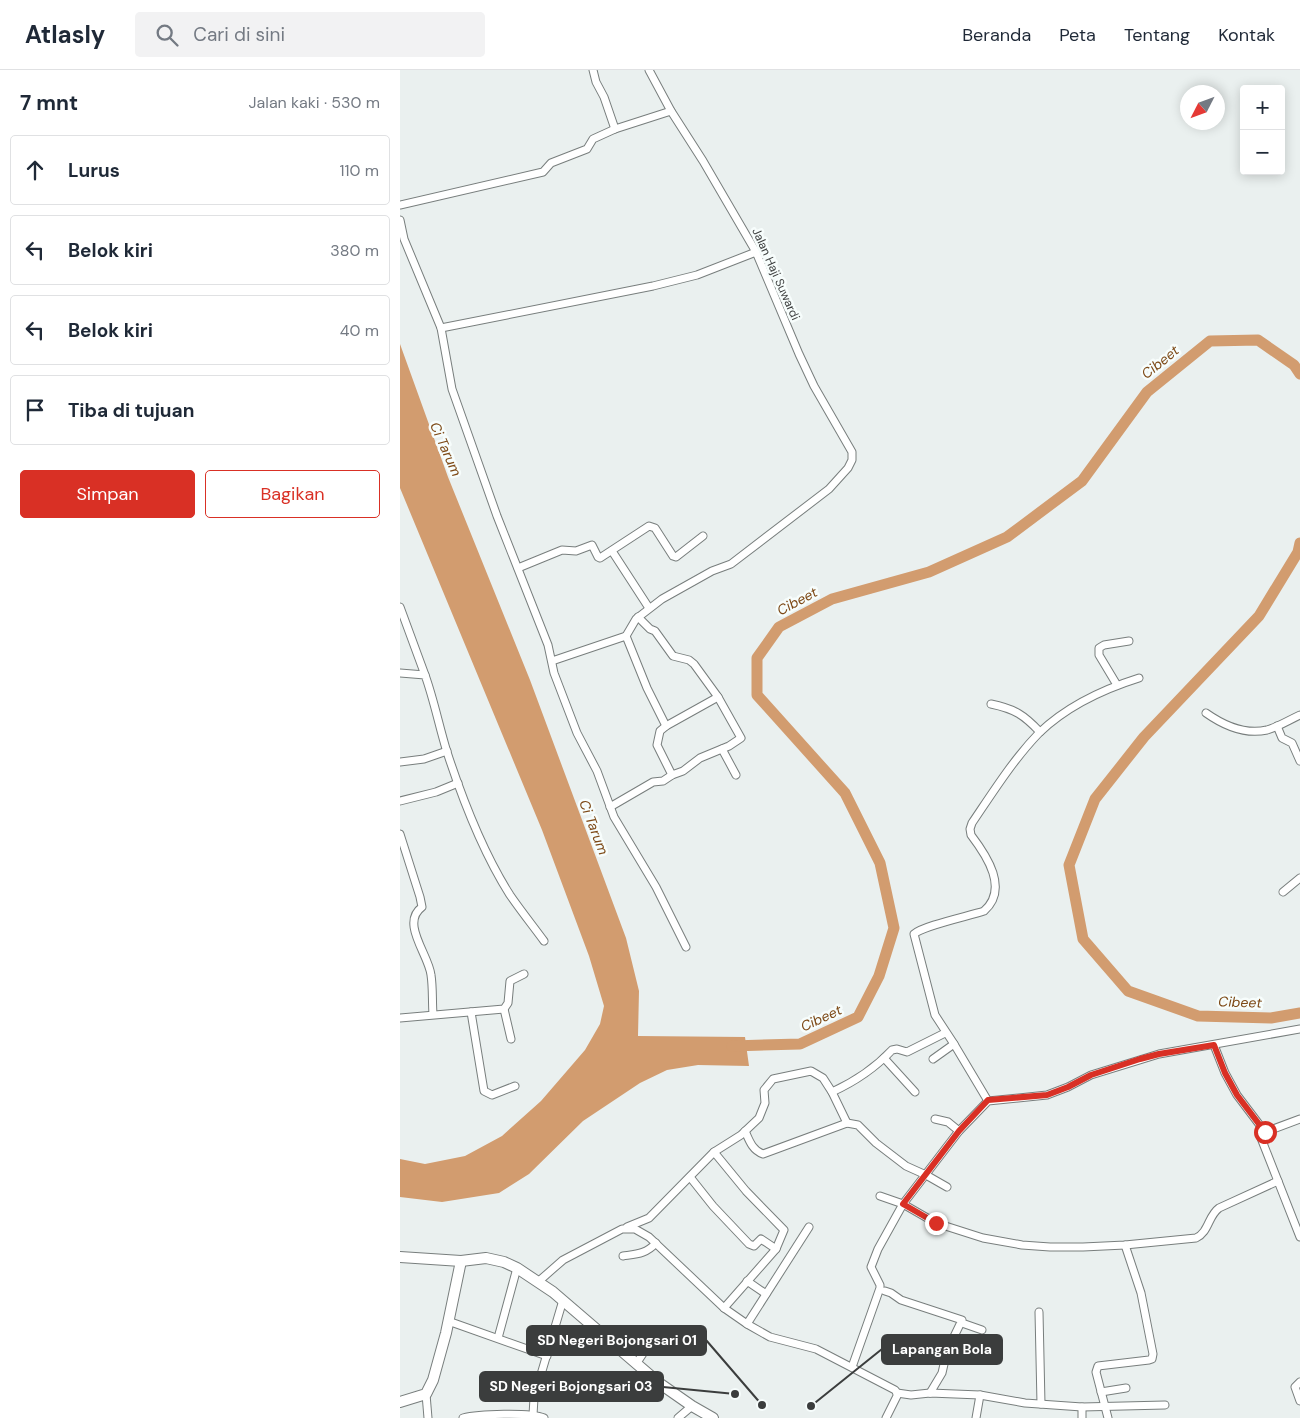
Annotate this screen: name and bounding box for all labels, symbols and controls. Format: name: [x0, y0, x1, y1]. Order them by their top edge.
search box: [135, 12, 485, 57]
text: Atlasly: [25, 19, 105, 50]
icon: search: [153, 21, 181, 49]
text: Cari di sini: [193, 22, 285, 47]
text: Beranda: [962, 23, 1031, 47]
text: Peta: [1059, 23, 1096, 47]
text: Tentang: [1124, 23, 1190, 47]
text: Kontak: [1218, 23, 1275, 47]
north arrow: [1180, 85, 1225, 130]
map controls: [1240, 85, 1285, 175]
button: +: [1240, 85, 1285, 130]
text: 7 mnt: [20, 89, 78, 117]
text: Jalan kaki · 530 m: [249, 92, 380, 113]
button: −: [1240, 130, 1285, 175]
icon: ahead: [21, 156, 49, 184]
text: Lurus: [68, 158, 120, 183]
text: 110 m: [340, 160, 379, 181]
street label: Jalan Haji Suwardi: [748, 225, 804, 323]
icon: left: [21, 236, 49, 264]
text: Belok kiri: [68, 238, 153, 263]
text: 380 m: [330, 240, 379, 261]
icon: left: [21, 316, 49, 344]
text: Belok kiri: [68, 318, 153, 343]
text: 40 m: [340, 320, 379, 341]
water label: Cibeet: [1137, 341, 1183, 383]
icon: arrive: [21, 396, 49, 424]
text: Tiba di tujuan: [68, 398, 194, 423]
water label: Ci Tarum: [426, 419, 466, 479]
button: Simpan: [20, 470, 195, 518]
button: Bagikan: [205, 470, 380, 518]
water label: Cibeet: [774, 583, 821, 619]
water label: Ci Tarum: [575, 797, 613, 857]
water label: Cibeet: [1218, 992, 1263, 1012]
water label: Cibeet: [797, 1000, 845, 1035]
route start: [1254, 1121, 1277, 1144]
route end: [925, 1212, 948, 1235]
callout: SD Negeri Bojongsari 01: [527, 1326, 706, 1355]
text: SD Negeri Bojongsari 01: [537, 1331, 697, 1349]
callout: Lapangan Bola: [882, 1335, 1002, 1364]
text: Lapangan Bola: [892, 1340, 992, 1358]
callout: SD Negeri Bojongsari 03: [480, 1372, 663, 1401]
text: SD Negeri Bojongsari 03: [489, 1377, 653, 1395]

